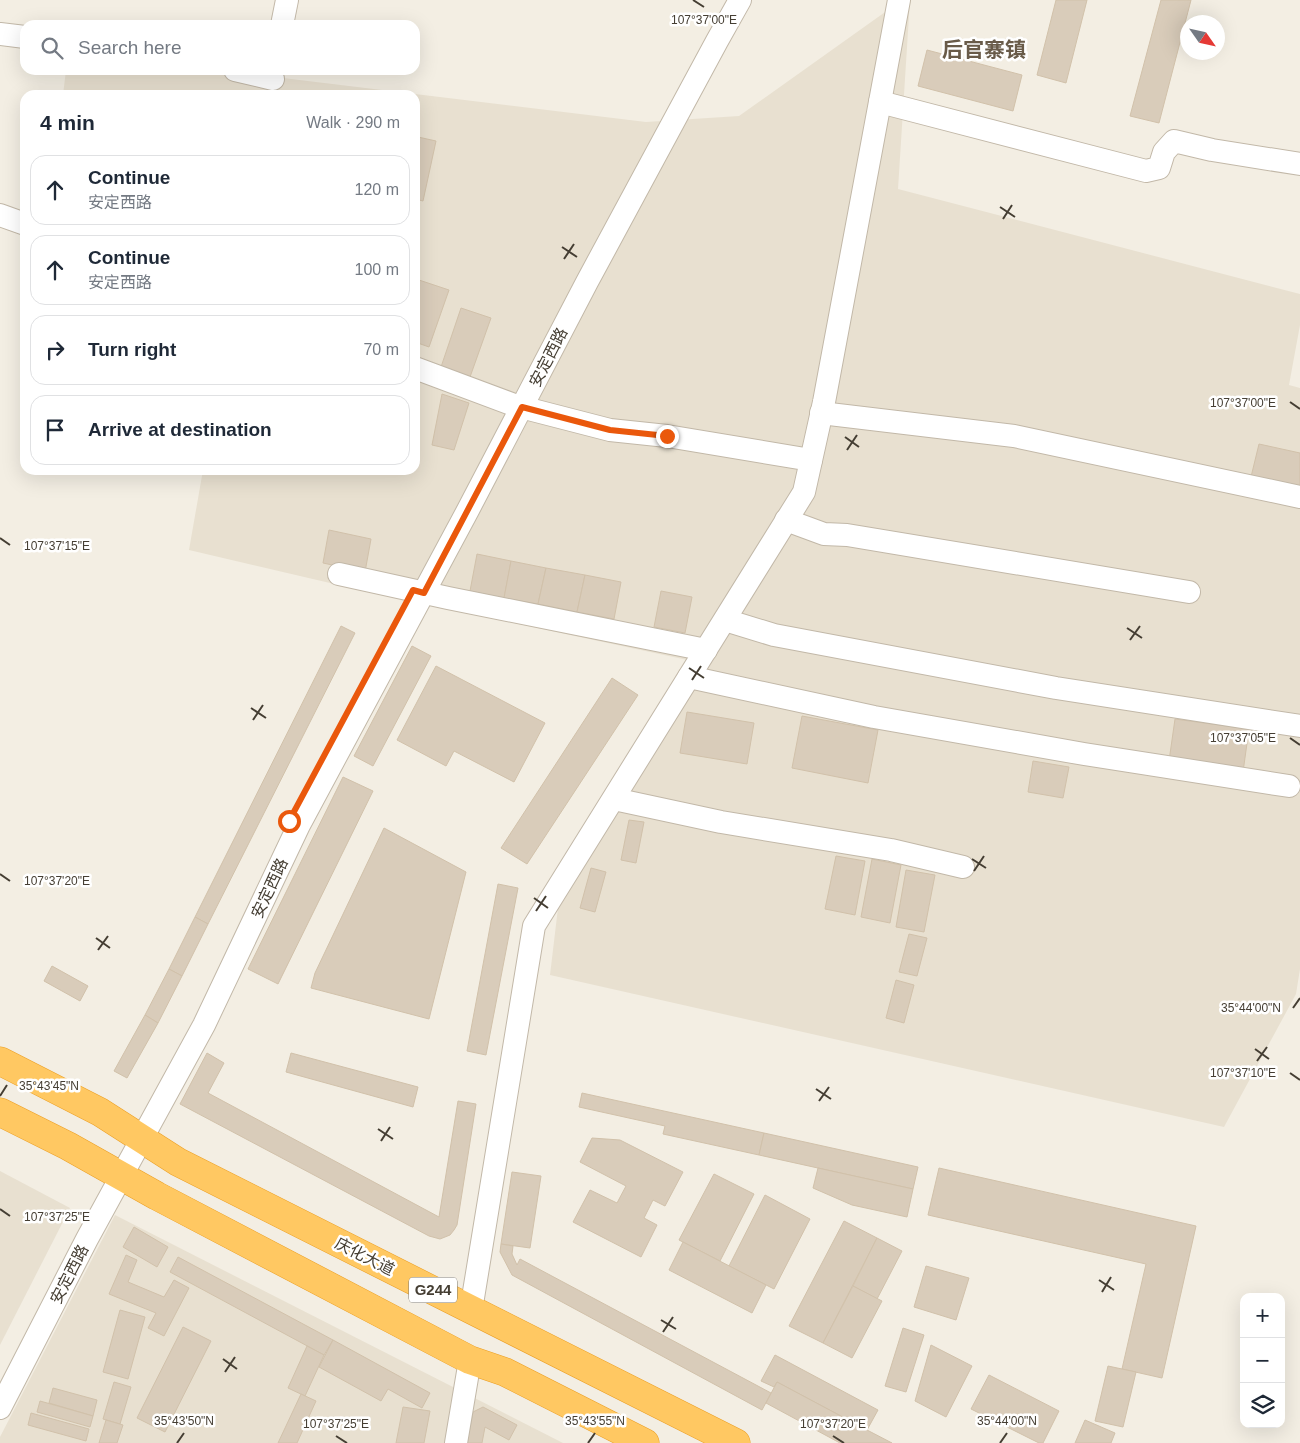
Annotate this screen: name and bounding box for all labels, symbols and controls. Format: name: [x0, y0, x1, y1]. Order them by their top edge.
text: 107°37'00"E: [671, 13, 737, 27]
north arrow: [1180, 15, 1225, 60]
search box: [20, 20, 420, 75]
icon: search: [38, 34, 66, 62]
text: Search here: [78, 37, 182, 58]
district label: 后官寨镇: [942, 38, 1026, 61]
text: 4 min: [40, 111, 95, 134]
text: Walk · 290 m: [306, 114, 400, 131]
text: Continue: [88, 167, 170, 188]
icon: ahead: [41, 176, 69, 204]
text: 120 m: [355, 181, 399, 198]
text: 安定西路: [88, 194, 152, 211]
text: Continue: [88, 247, 170, 268]
icon: ahead: [41, 256, 69, 284]
text: 100 m: [355, 261, 399, 278]
text: 安定西路: [88, 274, 152, 291]
street label: 安定西路: [526, 325, 571, 390]
icon: right: [41, 336, 69, 364]
text: Turn right: [88, 339, 176, 360]
text: 70 m: [363, 341, 399, 358]
text: 107°37'00"E: [1210, 396, 1276, 410]
icon: arrive: [41, 416, 69, 444]
text: Arrive at destination: [88, 419, 272, 440]
route end: [656, 425, 679, 448]
text: 107°37'15"E: [24, 539, 90, 553]
text: 107°37'05"E: [1210, 731, 1276, 745]
route start: [278, 810, 301, 833]
street label: 安定西路: [248, 856, 291, 921]
text: 107°37'20"E: [24, 874, 90, 888]
text: 35°44'00"N: [1221, 1001, 1281, 1015]
text: 107°37'10"E: [1210, 1066, 1276, 1080]
text: 35°43'45"N: [19, 1079, 79, 1093]
text: 107°37'25"E: [24, 1210, 90, 1224]
street label: 庆化大道: [332, 1234, 397, 1279]
street label: 安定西路: [47, 1242, 92, 1307]
road number: G244: [409, 1278, 457, 1302]
map controls: [1240, 1293, 1285, 1428]
button: +: [1240, 1293, 1285, 1338]
button: −: [1240, 1338, 1285, 1383]
button: layers: [1240, 1383, 1285, 1428]
text: 35°43'50"N: [154, 1414, 214, 1428]
text: 35°43'55"N: [565, 1414, 625, 1428]
text: 35°44'00"N: [977, 1414, 1037, 1428]
text: 107°37'25"E: [303, 1417, 369, 1431]
text: 107°37'20"E: [800, 1417, 866, 1431]

